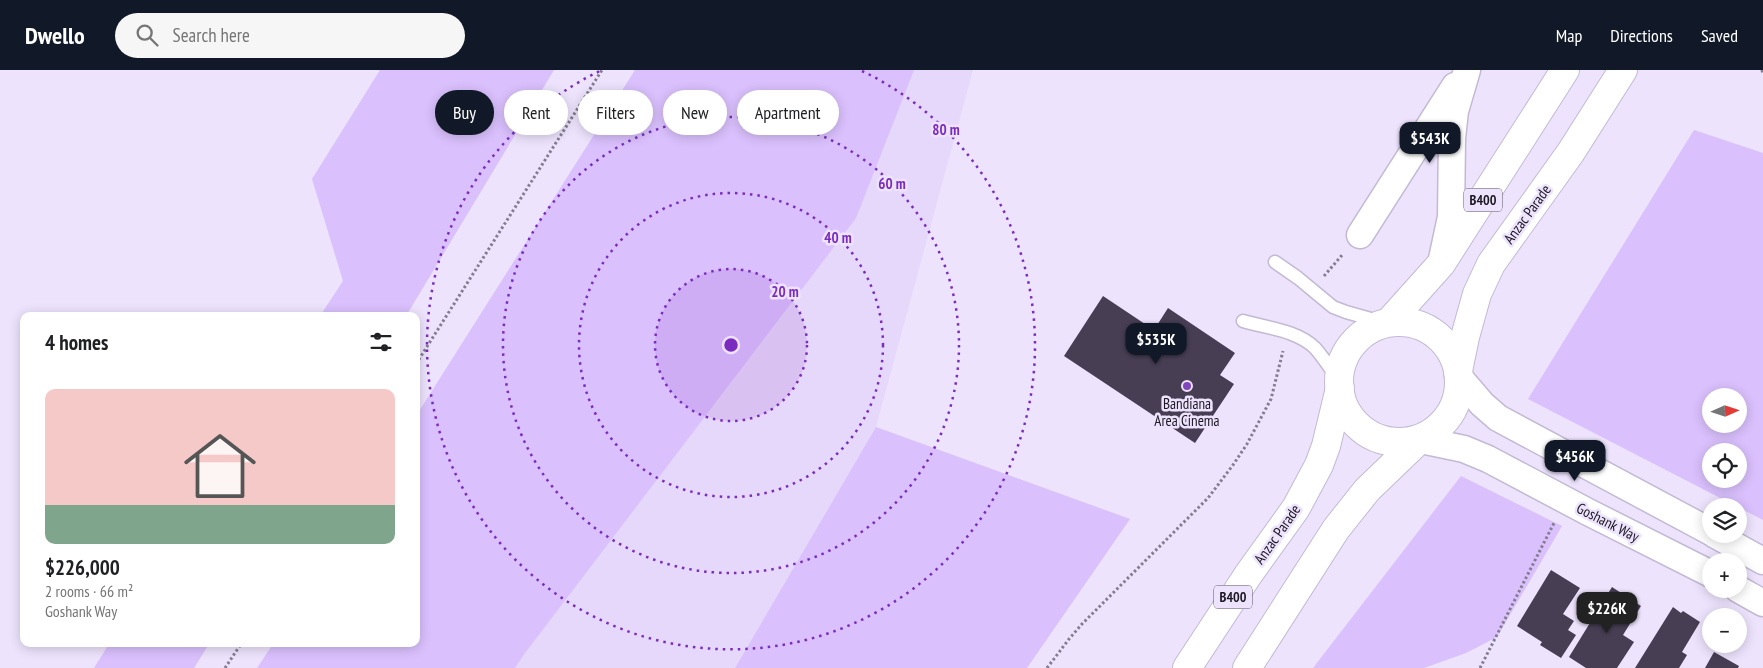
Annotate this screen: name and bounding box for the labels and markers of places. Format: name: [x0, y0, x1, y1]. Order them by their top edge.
pin: $543K: [1395, 122, 1465, 164]
pin: $535K: [1121, 322, 1191, 365]
centre of rings: [722, 336, 740, 354]
marker: Bandiana Area Cinema: [1181, 380, 1193, 392]
place label: Bandiana Area Cinema: [1154, 394, 1220, 430]
pin: $456K: [1540, 440, 1610, 482]
pin: $226K: [1572, 592, 1642, 634]

